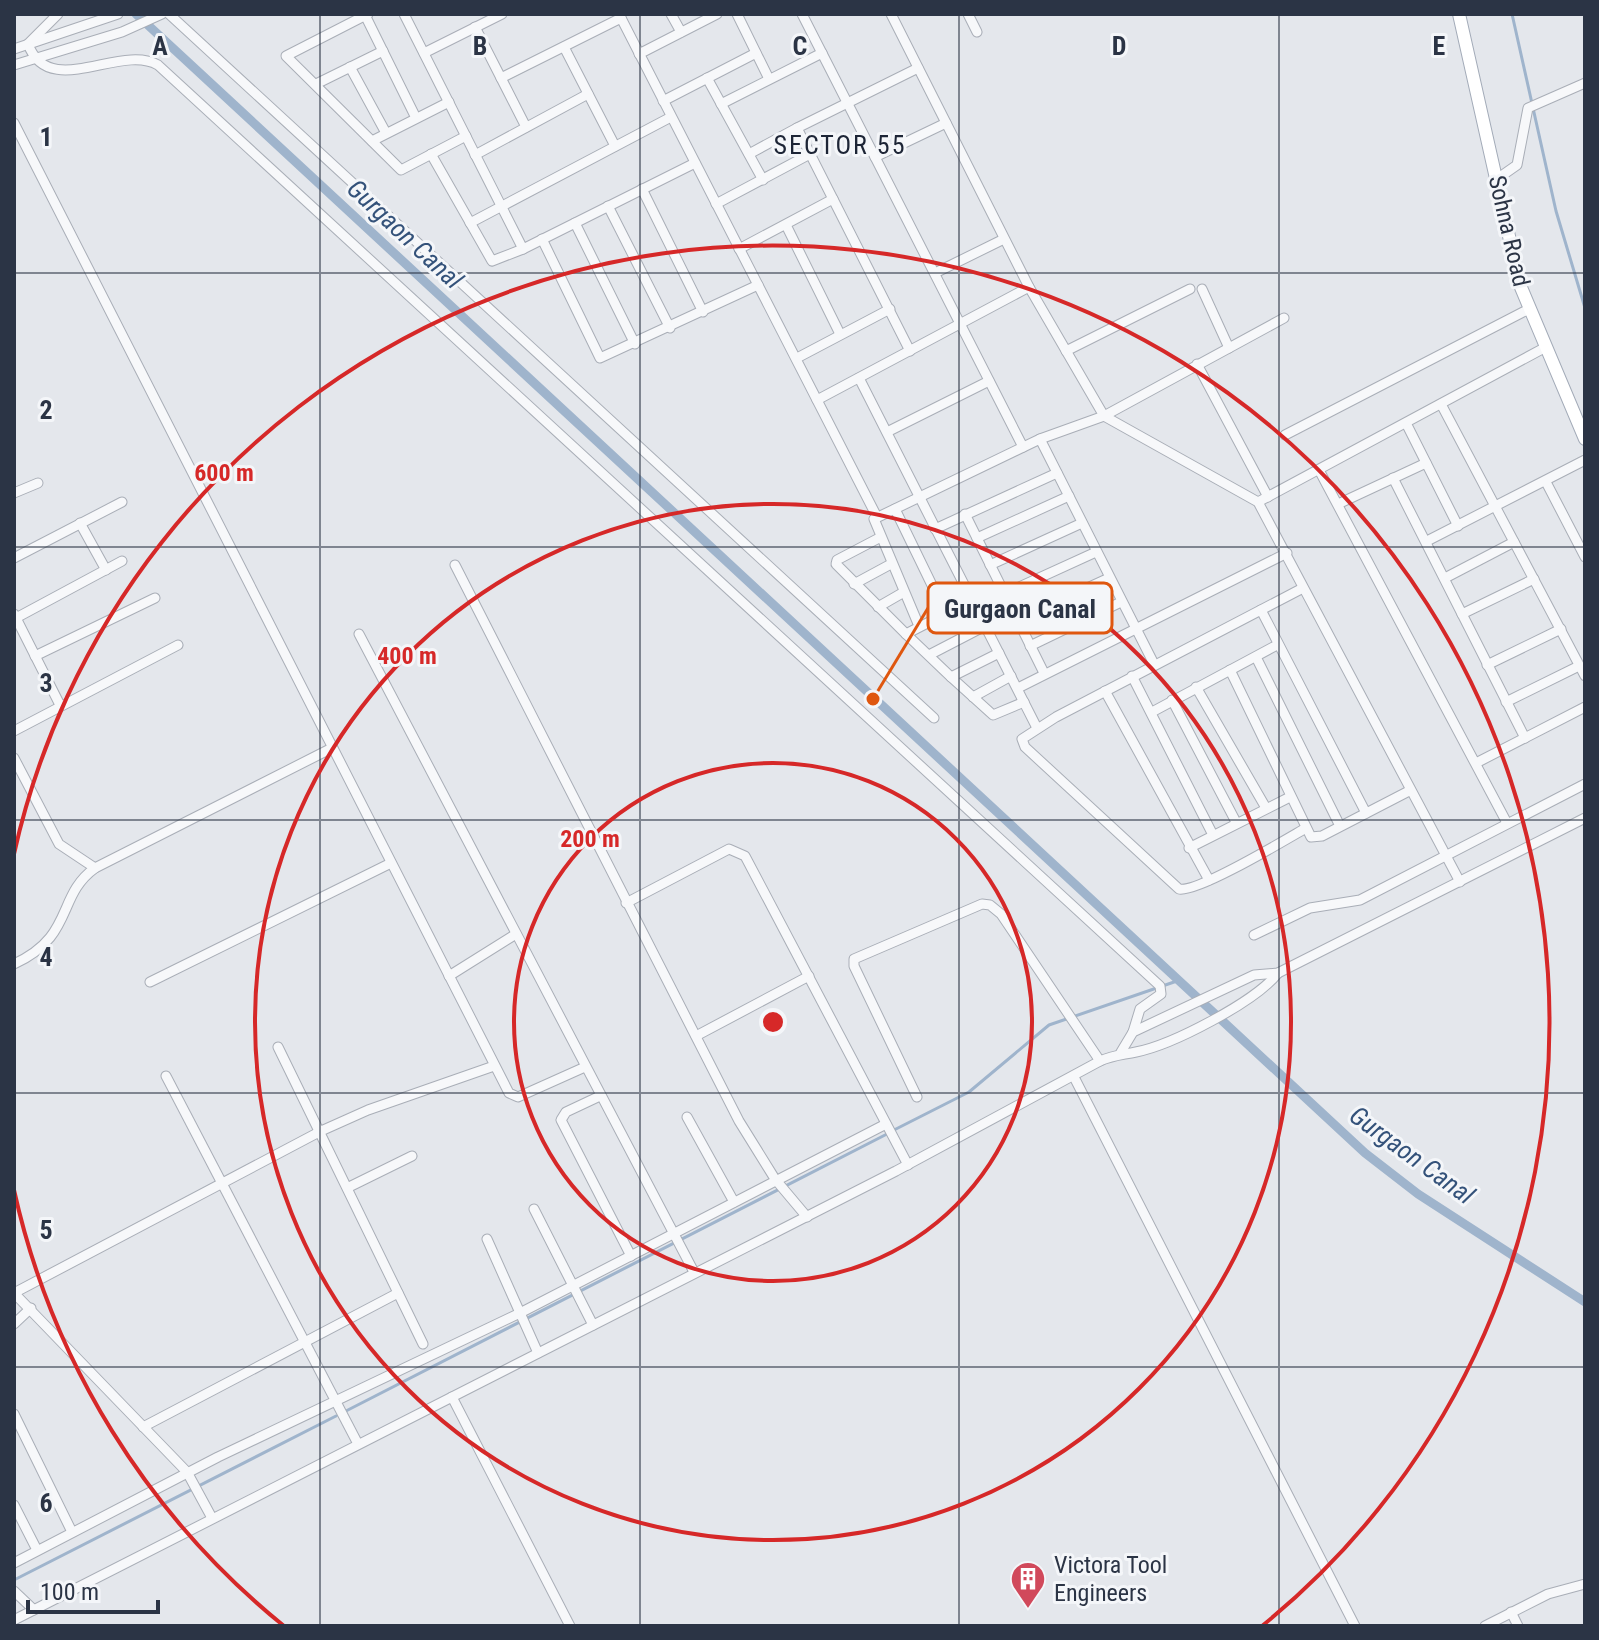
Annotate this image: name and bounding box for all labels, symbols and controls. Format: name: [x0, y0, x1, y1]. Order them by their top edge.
text: A: [152, 31, 168, 61]
text: B: [473, 31, 487, 61]
text: C: [793, 31, 808, 61]
text: D: [1112, 31, 1126, 61]
text: E: [1433, 31, 1446, 61]
text: 1: [39, 122, 53, 152]
district label: SECTOR 55: [773, 130, 907, 160]
water label: Gurgaon Canal: [341, 173, 470, 296]
street label: Sohna Road: [1483, 173, 1535, 289]
text: 2: [39, 395, 53, 425]
text: 600 m: [194, 459, 254, 487]
callout: Gurgaon Canal: [928, 583, 1112, 633]
text: Gurgaon Canal: [944, 594, 1096, 624]
text: 400 m: [377, 642, 437, 670]
text: 3: [39, 668, 53, 698]
text: 200 m: [560, 825, 620, 853]
text: 4: [39, 942, 53, 972]
centre of rings: [759, 1008, 787, 1036]
water label: Gurgaon Canal: [1344, 1100, 1481, 1211]
text: 5: [39, 1215, 53, 1245]
text: 6: [39, 1488, 53, 1518]
place label: Victora Tool Engineers: [1054, 1551, 1167, 1607]
building icon: Victora Tool Engineers: [1009, 1560, 1047, 1610]
scale bar: [28, 1564, 158, 1614]
text: 100 m: [40, 1578, 99, 1606]

